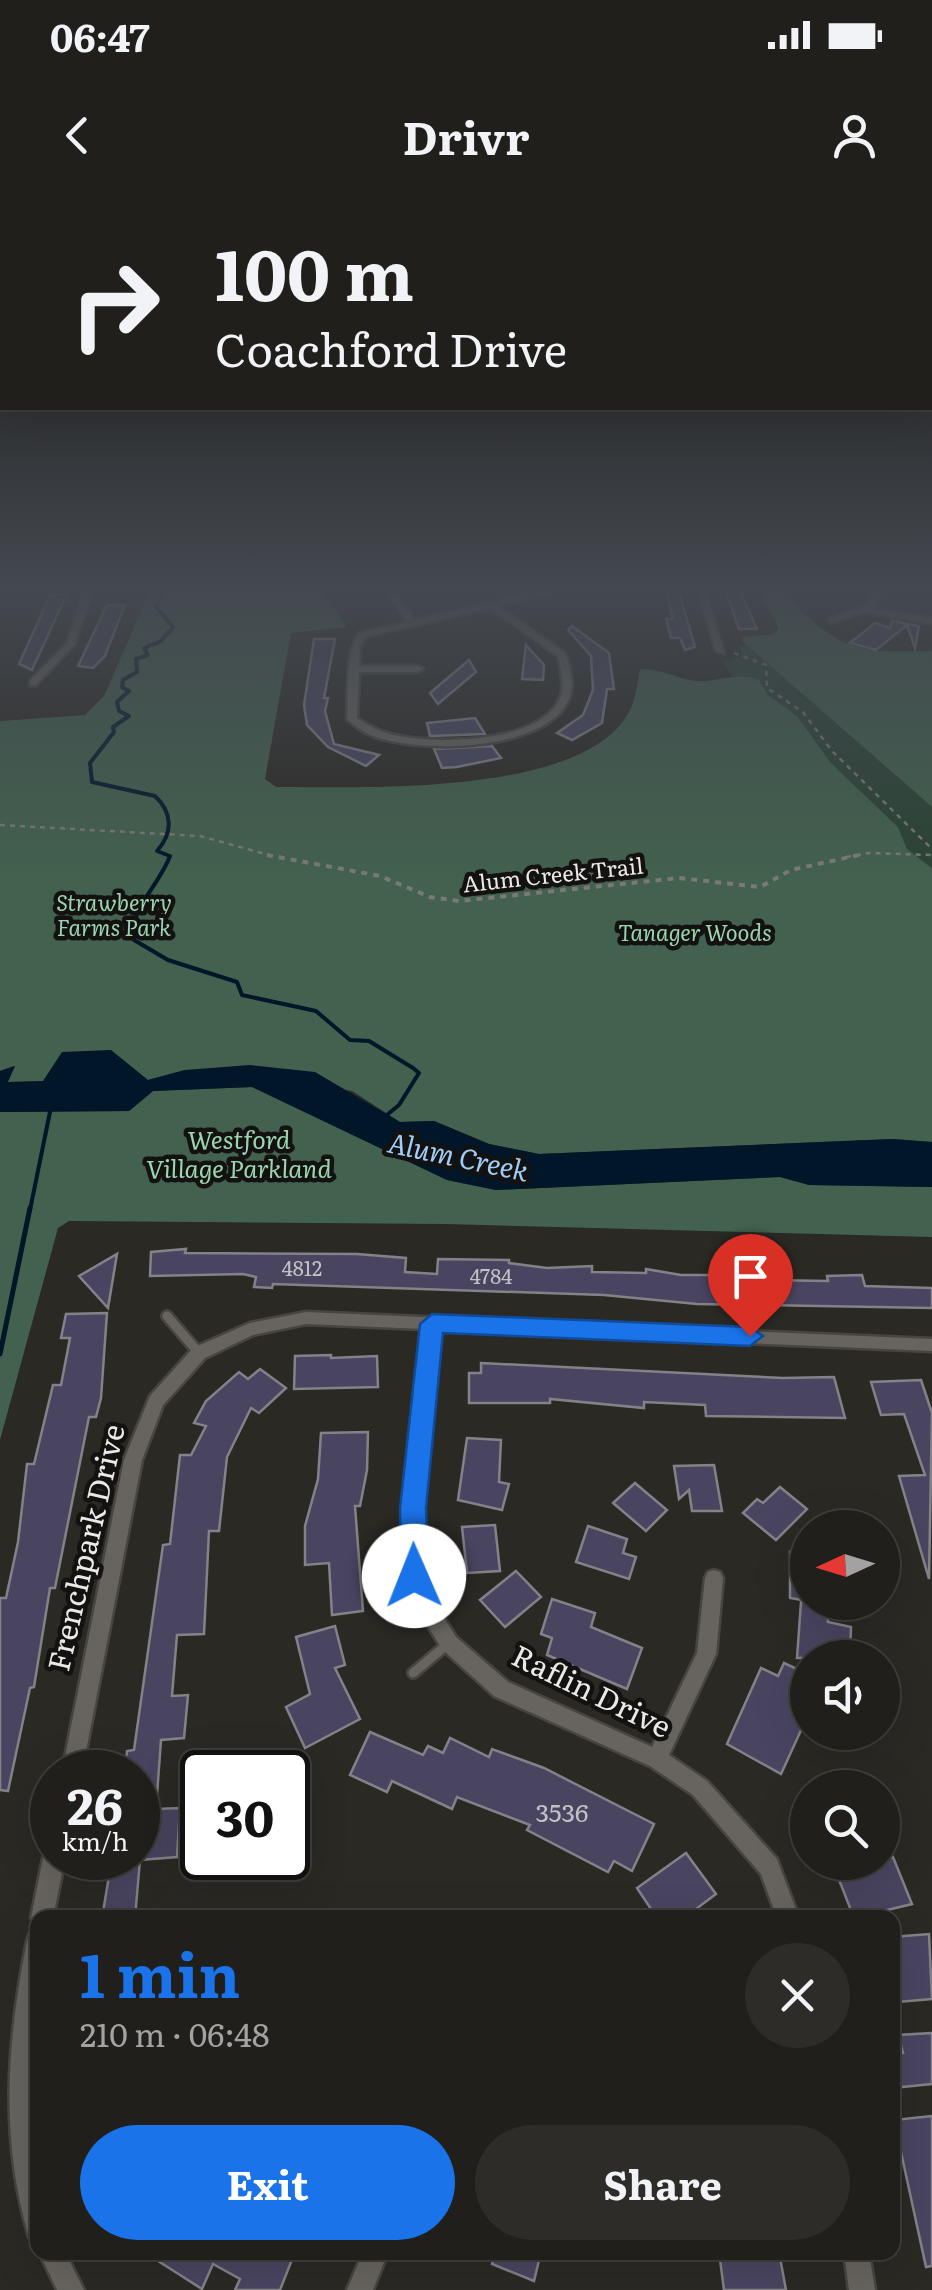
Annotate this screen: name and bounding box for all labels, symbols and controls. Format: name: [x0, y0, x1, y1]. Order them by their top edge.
text: 06:47: [50, 7, 150, 64]
text: Drivr: [402, 102, 530, 169]
icon: back: [50, 108, 105, 163]
icon: person: [827, 108, 882, 163]
text: 100 m: [215, 219, 414, 323]
icon: right: [50, 240, 180, 370]
text: Coachford Drive: [215, 314, 567, 381]
street label: Alum Creek Trail: [461, 848, 645, 899]
park label: Strawberry Farms Park: [56, 885, 172, 943]
park label: Tanager Woods: [618, 915, 772, 948]
park label: Westford Village Parkland: [146, 1120, 333, 1186]
water label: Alum Creek: [384, 1120, 533, 1191]
pin: [708, 1234, 793, 1337]
icon: arrive: [723, 1249, 778, 1304]
house number: 4812: [282, 1252, 322, 1282]
house number: 4784: [470, 1260, 512, 1290]
street label: Frenchpark Drive: [34, 1420, 134, 1675]
north arrow: [790, 1510, 900, 1620]
map controls: [790, 1510, 900, 1880]
position arrow: [362, 1524, 466, 1628]
street label: Raflin Drive: [505, 1632, 679, 1747]
button: sound: [790, 1640, 900, 1750]
speed limit sign: 30: [180, 1750, 310, 1880]
text: 26: [67, 1766, 123, 1840]
button: search: [790, 1770, 900, 1880]
house number: 3536: [535, 1793, 589, 1830]
text: km/h: [62, 1822, 128, 1859]
text: 1 min: [80, 1927, 240, 2016]
button: close: [745, 1943, 850, 2048]
text: 210 m · 06:48: [80, 2009, 270, 2057]
button: Exit: [80, 2125, 455, 2240]
button: Share: [475, 2125, 850, 2240]

